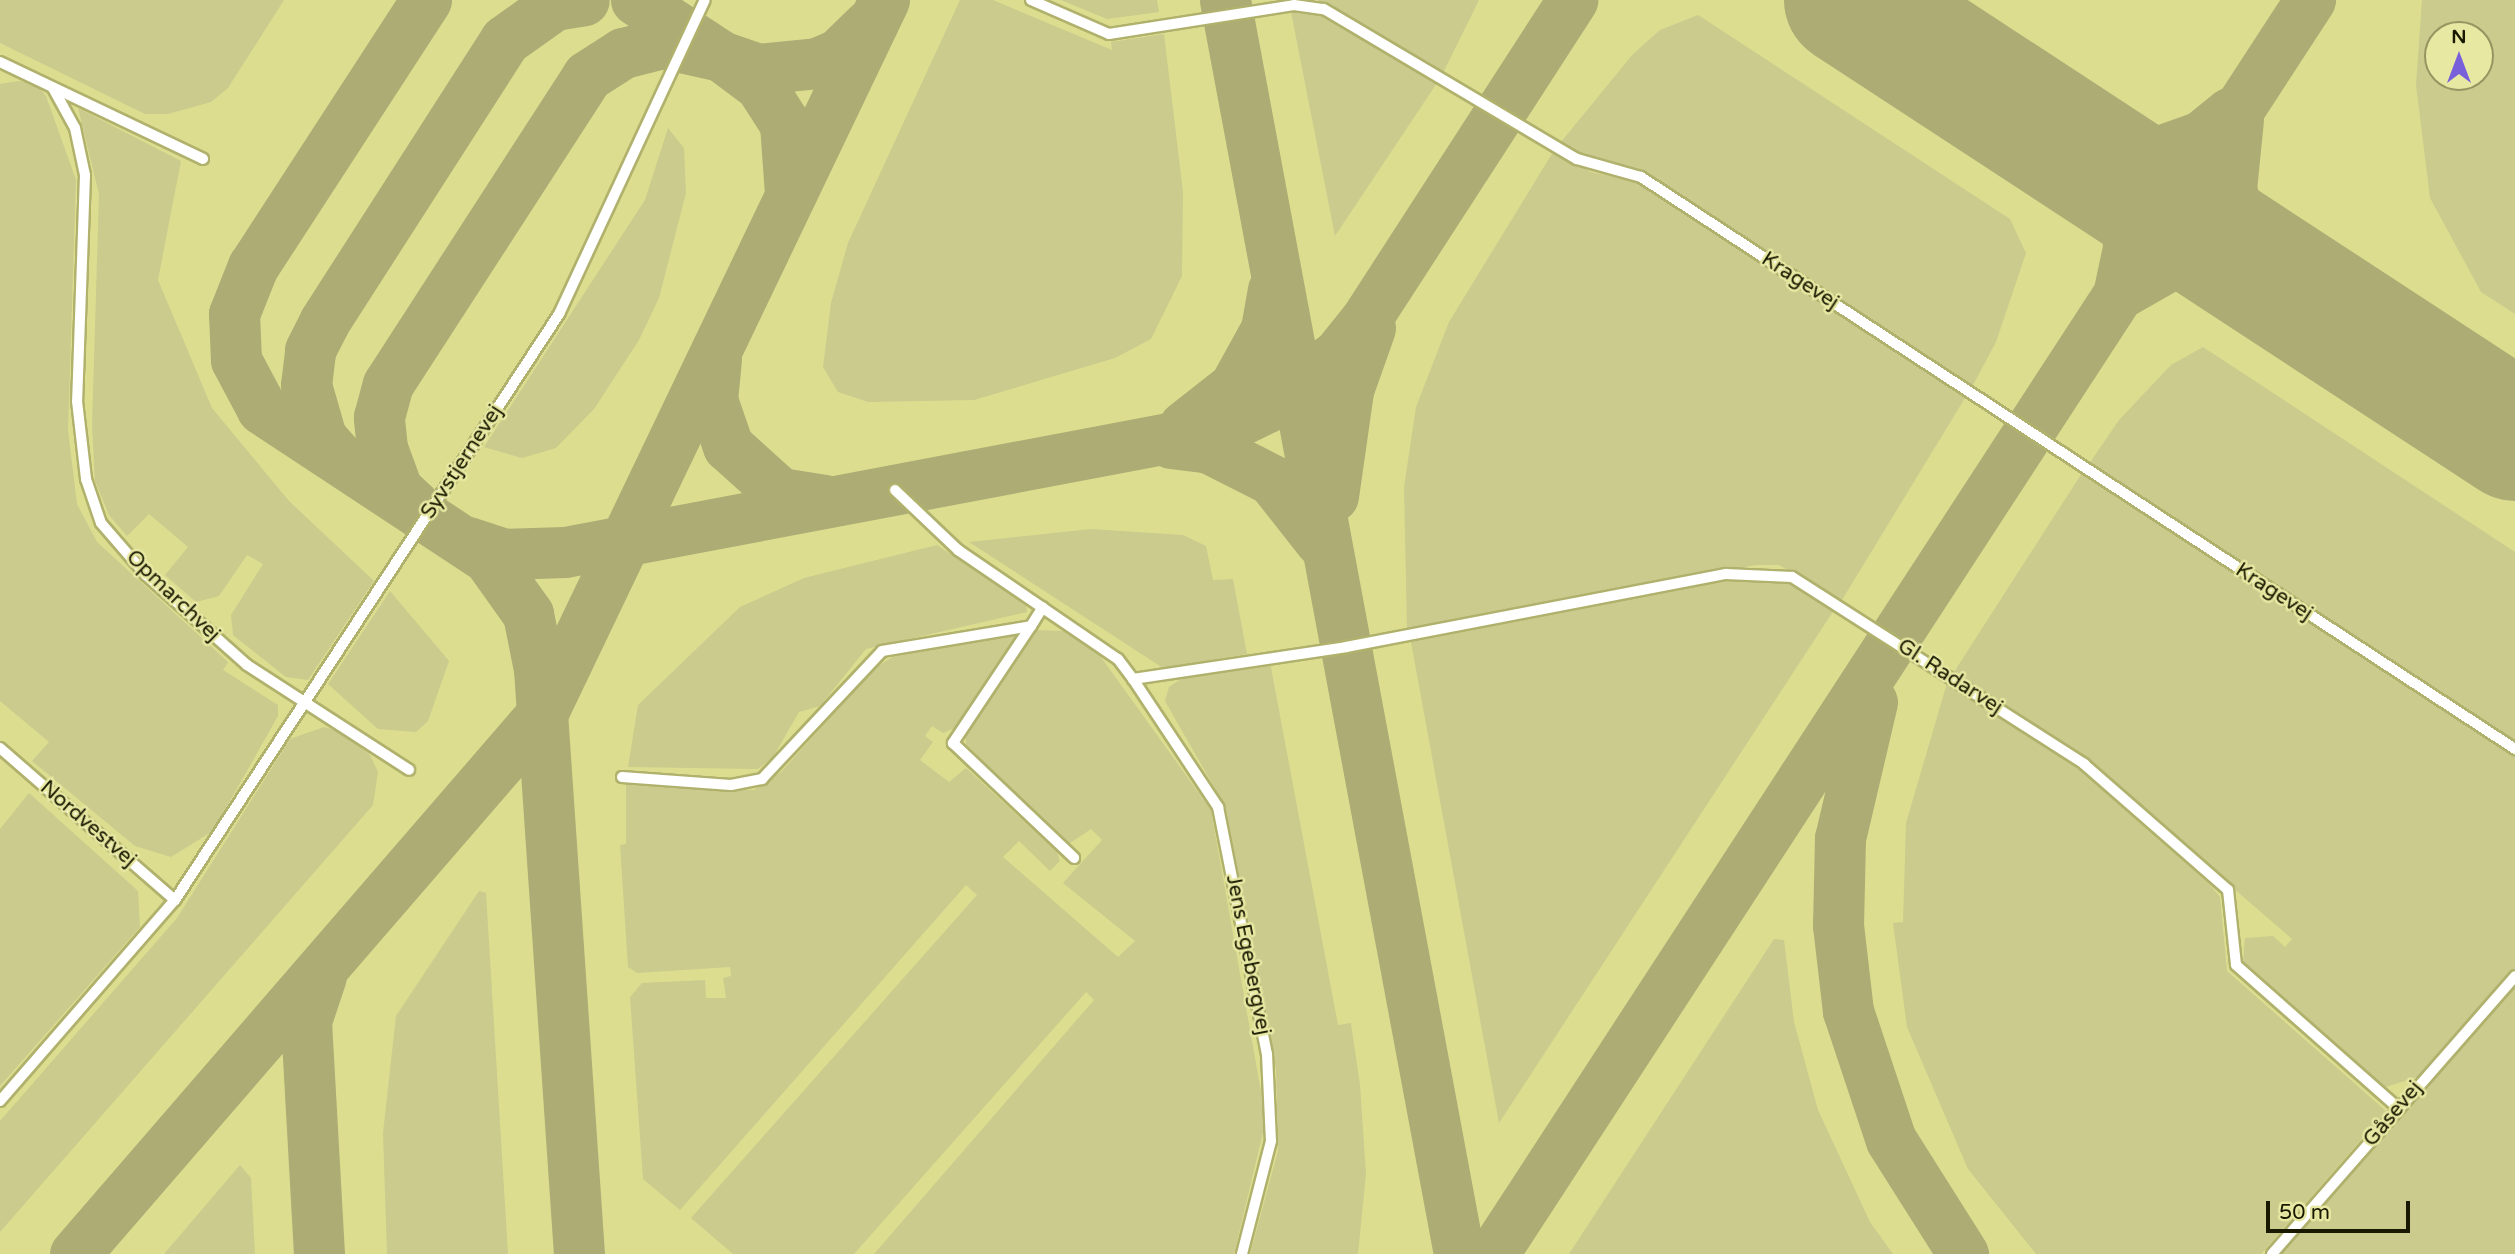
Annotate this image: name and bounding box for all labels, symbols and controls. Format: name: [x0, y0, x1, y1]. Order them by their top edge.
north arrow: [2424, 21, 2494, 91]
text: N: [2451, 26, 2467, 48]
street label: Kragevej: [1757, 247, 1843, 315]
street label: Syvstjernevej: [416, 400, 508, 524]
street label: Opmarchvej: [121, 545, 225, 647]
street label: Kragevej: [2231, 558, 2317, 626]
street label: Gl. Radarvej: [1893, 634, 2007, 720]
street label: Nordvestvej: [35, 775, 141, 873]
street label: Jens Egebergvej: [1220, 873, 1276, 1037]
street label: Gåsevej: [2358, 1076, 2428, 1152]
scale bar: [2270, 1188, 2414, 1232]
text: 50 m: [2279, 1200, 2330, 1225]

